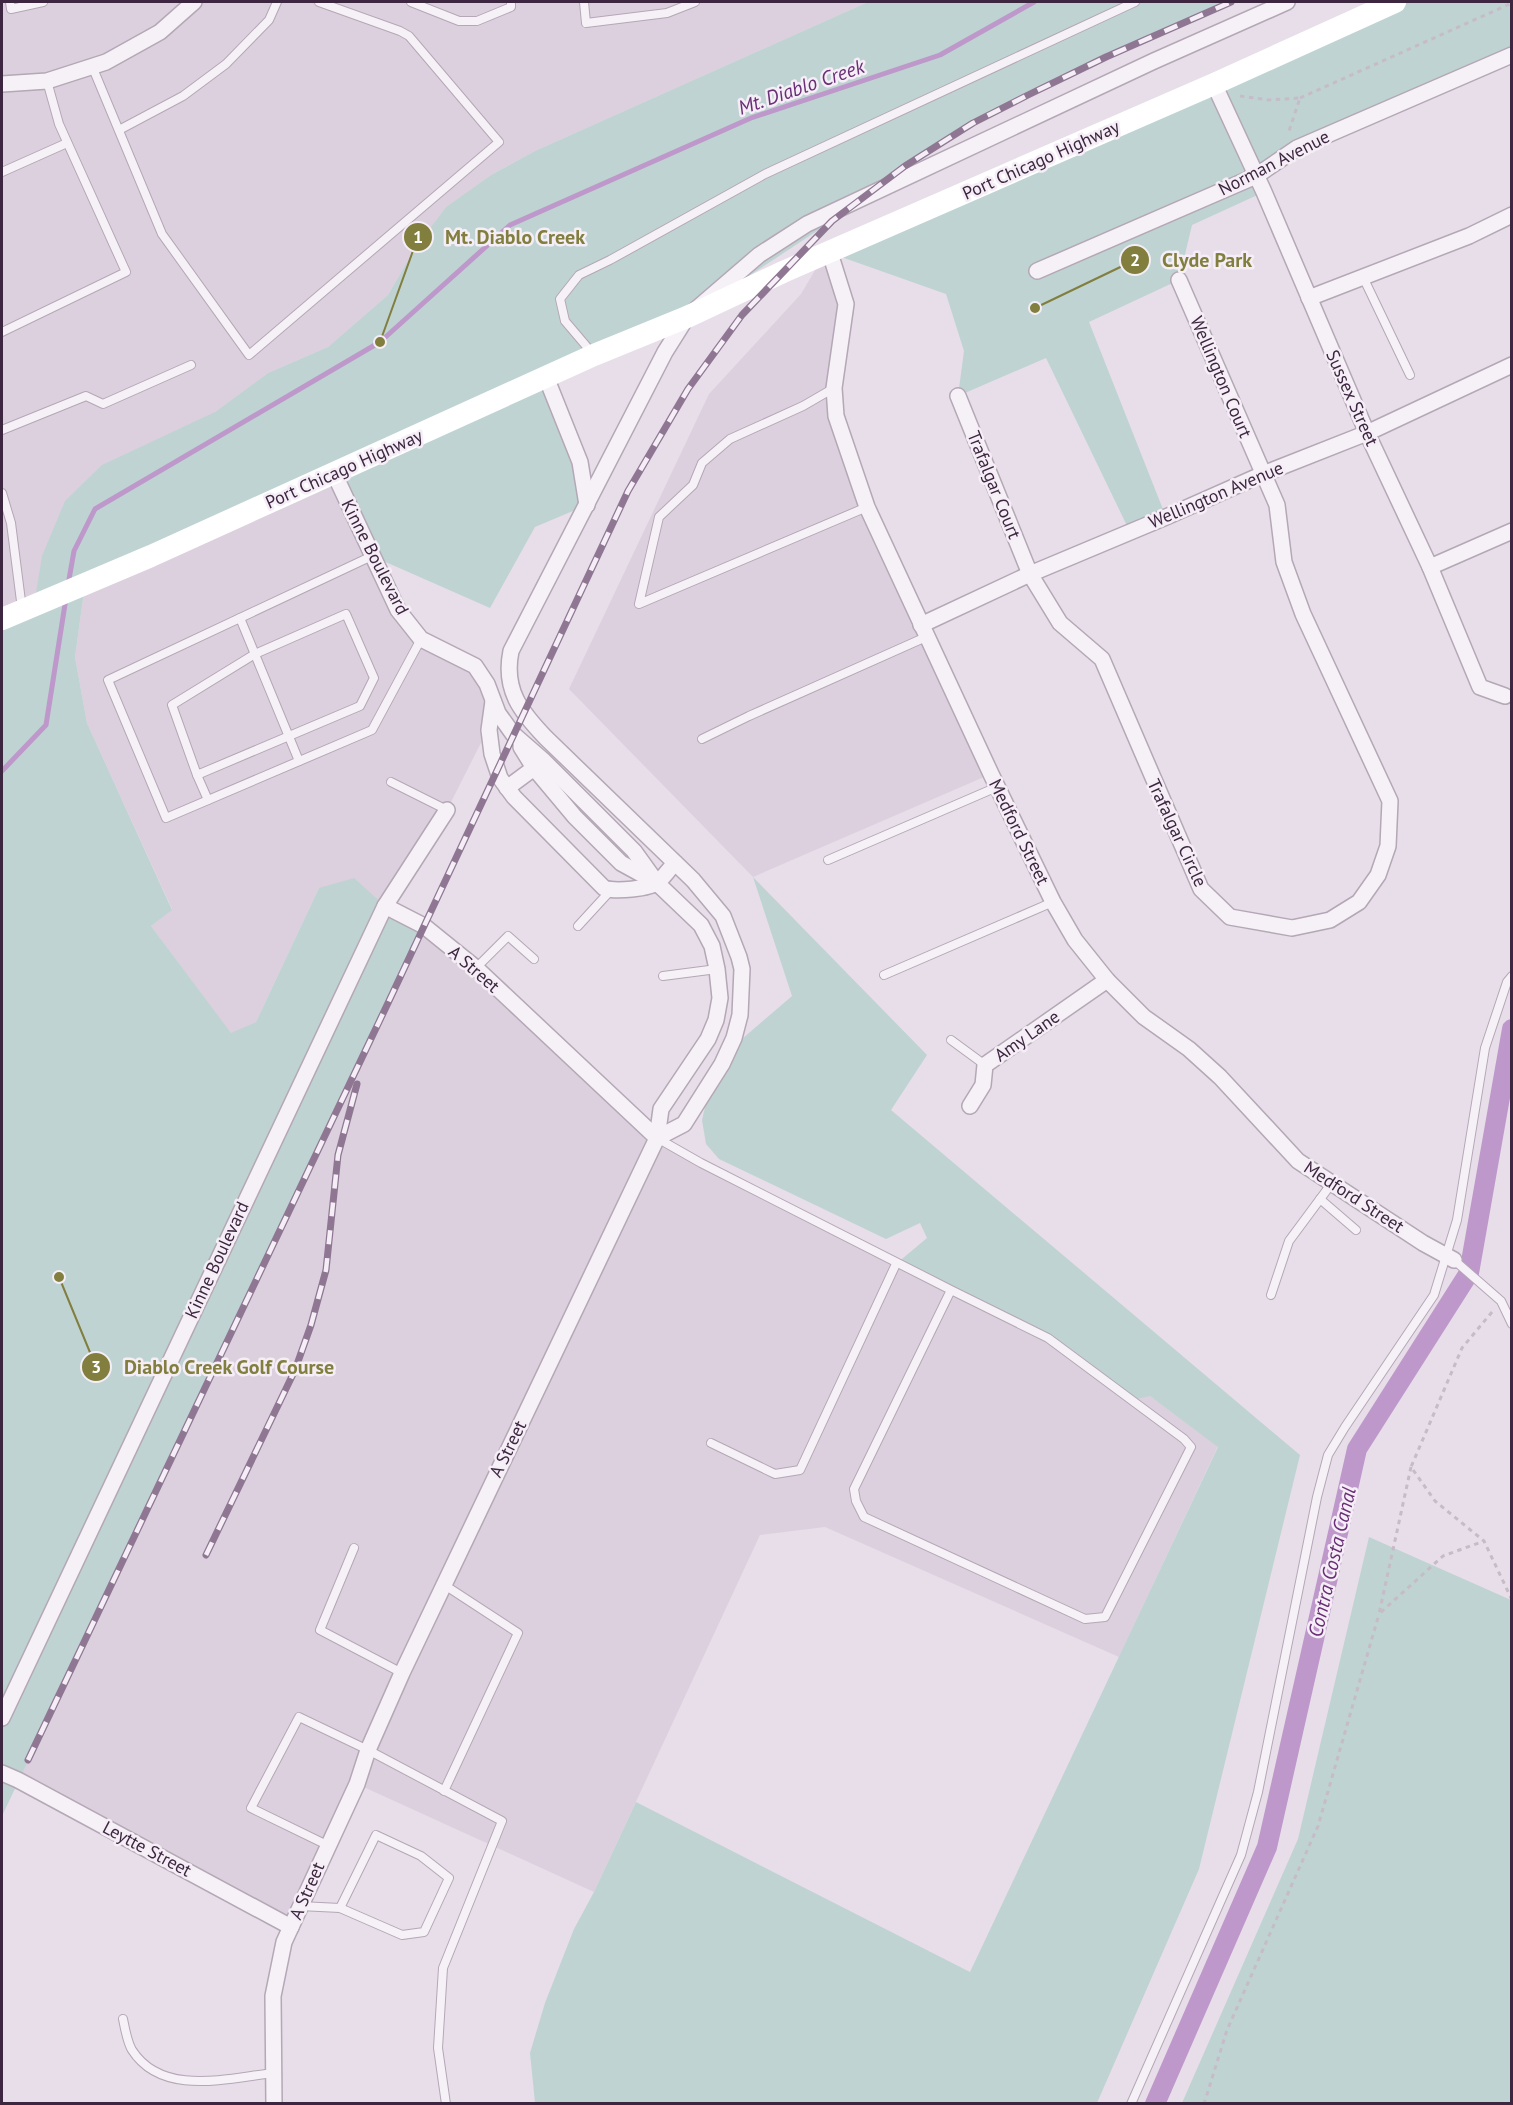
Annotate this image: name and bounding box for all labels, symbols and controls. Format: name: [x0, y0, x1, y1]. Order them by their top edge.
water label: Mt. Diablo Creek: [734, 53, 869, 121]
street label: Port Chicago Highway: [959, 114, 1124, 205]
street label: Norman Avenue: [1214, 125, 1333, 200]
callout: Mt. Diablo Creek: [403, 218, 598, 256]
text: Mt. Diablo Creek: [445, 224, 585, 250]
text: 1: [413, 225, 423, 248]
callout: Clyde Park: [1120, 241, 1265, 279]
text: Clyde Park: [1162, 247, 1252, 273]
text: 2: [1130, 248, 1140, 271]
street label: Wellington Court: [1185, 312, 1257, 441]
street label: Sussex Street: [1321, 346, 1384, 449]
street label: Port Chicago Highway: [262, 423, 427, 514]
street label: Trafalgar Court: [962, 427, 1027, 542]
street label: Wellington Avenue: [1145, 456, 1287, 533]
street label: Kinne Boulevard: [336, 495, 414, 618]
street label: Medford Street: [984, 775, 1055, 888]
street label: Trafalgar Circle: [1142, 775, 1212, 890]
street label: A Street: [444, 940, 505, 997]
street label: Amy Lane: [990, 1005, 1064, 1066]
street label: Medford Street: [1300, 1156, 1409, 1237]
street label: Kinne Boulevard: [179, 1197, 254, 1322]
callout: Diablo Creek Golf Course: [81, 1348, 347, 1386]
text: Diablo Creek Golf Course: [124, 1354, 334, 1380]
text: 3: [91, 1355, 101, 1378]
street label: A Street: [484, 1417, 531, 1481]
water label: Contra Costa Canal: [1302, 1484, 1362, 1640]
street label: Leytte Street: [99, 1816, 196, 1882]
street label: A Street: [284, 1858, 329, 1923]

